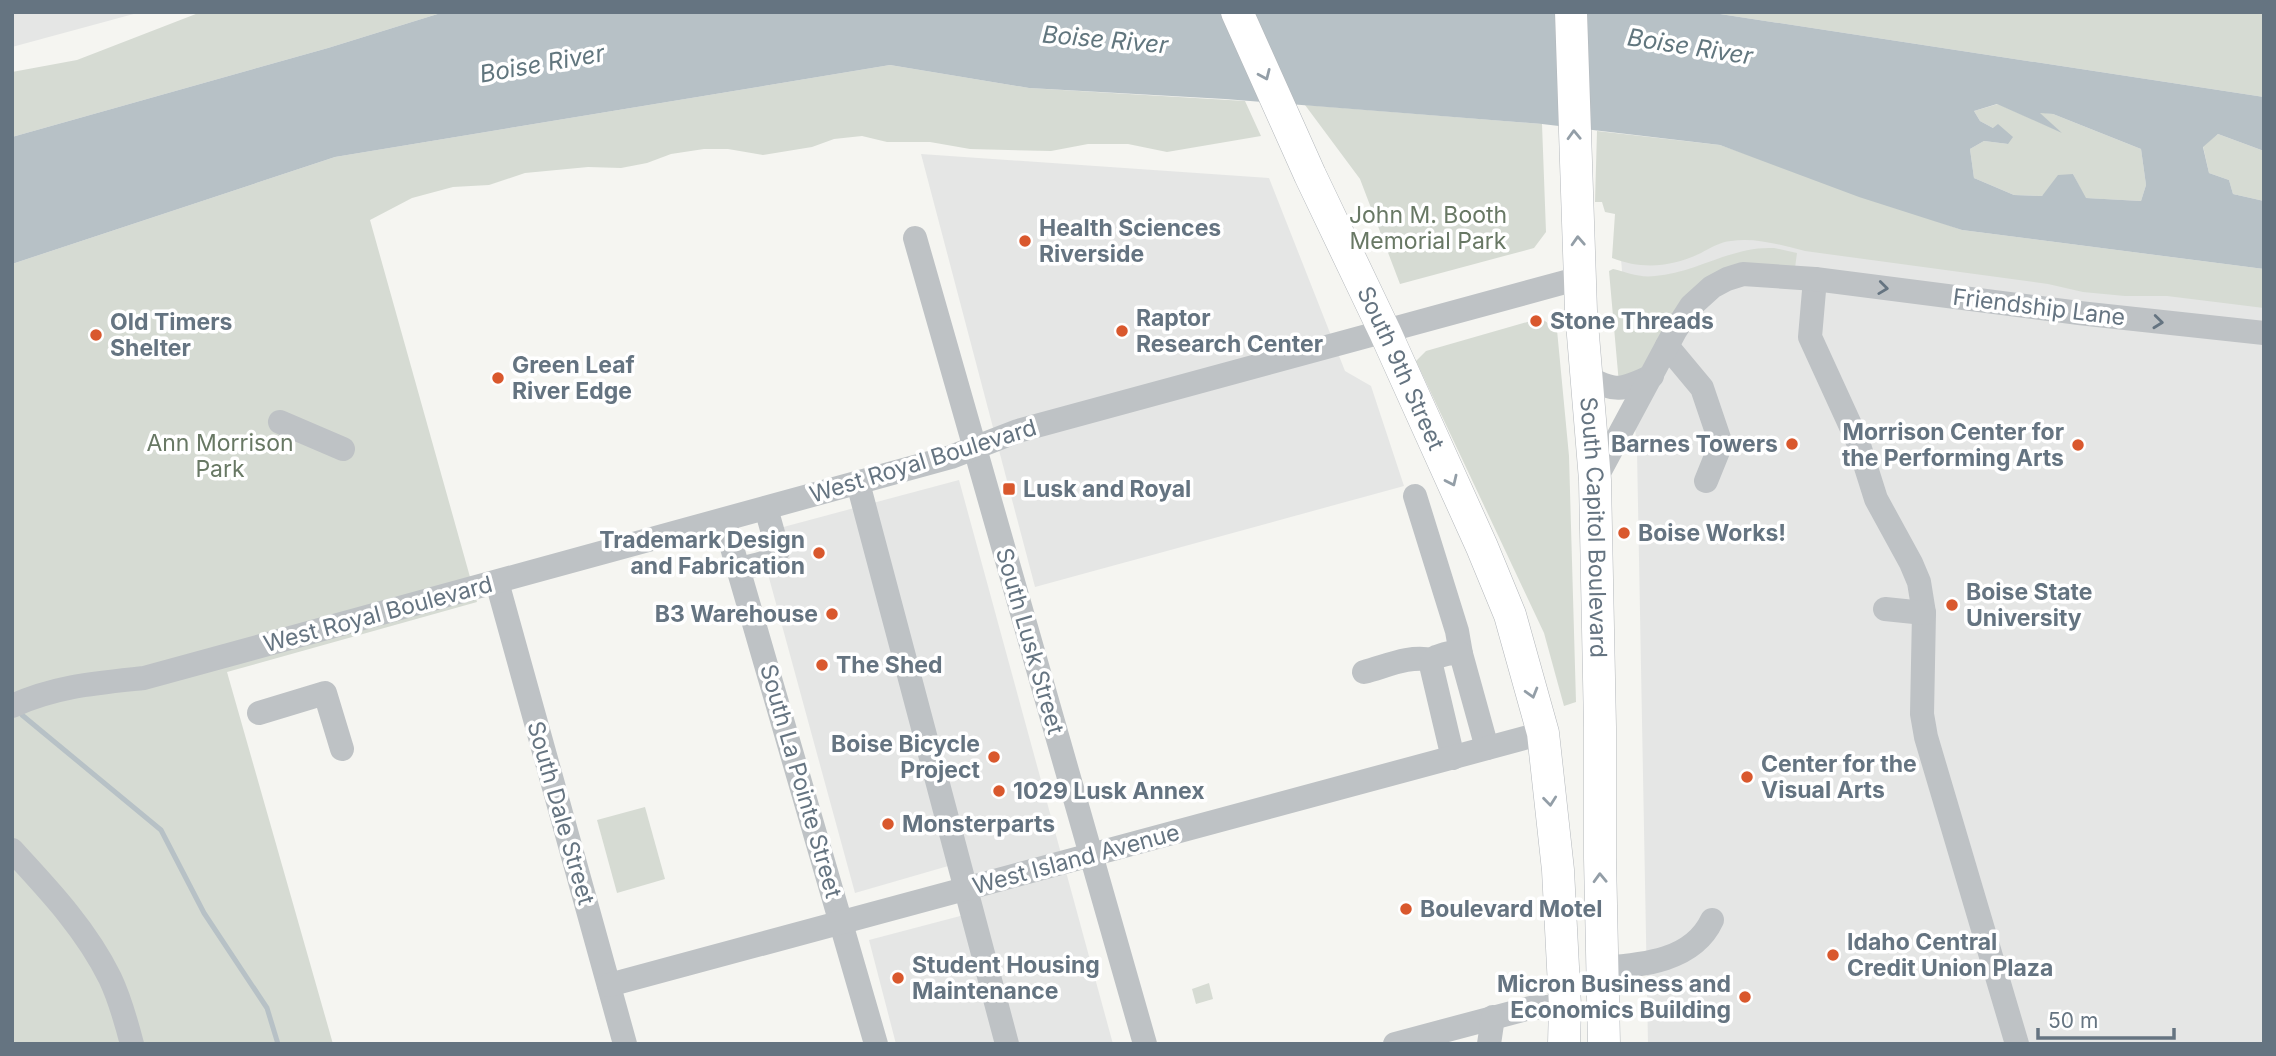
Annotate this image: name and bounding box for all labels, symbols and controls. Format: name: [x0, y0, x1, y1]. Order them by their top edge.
water label: Boise River: [1041, 20, 1170, 60]
water label: Boise River: [1625, 22, 1756, 71]
water label: Boise River: [477, 38, 608, 89]
one-way arrow: [1257, 67, 1271, 80]
one-way arrow: [1567, 129, 1582, 140]
park label: John M. Booth Memorial Park: [1349, 201, 1507, 255]
place label: Health Sciences Riverside: [1039, 214, 1221, 268]
marker: Health Sciences Riverside: [1017, 233, 1033, 249]
one-way arrow: [1571, 235, 1586, 246]
one-way arrow: [1877, 280, 1889, 295]
street label: South 9th Street: [1351, 282, 1451, 455]
street label: Friendship Lane: [1951, 283, 2127, 331]
place label: Raptor Research Center: [1136, 304, 1323, 358]
place label: Stone Threads: [1550, 307, 1714, 335]
place label: Old Timers Shelter: [110, 308, 233, 362]
marker: Stone Threads: [1528, 313, 1544, 329]
one-way arrow: [2152, 314, 2163, 329]
marker: Raptor Research Center: [1114, 323, 1130, 339]
marker: Old Timers Shelter: [88, 327, 104, 343]
place label: Green Leaf River Edge: [512, 351, 635, 405]
marker: Green Leaf River Edge: [490, 370, 506, 386]
street label: South Capitol Boulevard: [1574, 396, 1613, 658]
street label: West Royal Boulevard: [806, 413, 1040, 509]
place label: Morrison Center for the Performing Arts: [1842, 418, 2064, 472]
park label: Ann Morrison Park: [146, 429, 294, 483]
place label: Barnes Towers: [1611, 430, 1778, 458]
marker: Barnes Towers: [1784, 436, 1800, 452]
marker: Morrison Center for the Performing Arts: [2070, 437, 2086, 453]
one-way arrow: [1444, 474, 1458, 486]
place label: Lusk and Royal: [1023, 475, 1191, 503]
marker: Lusk and Royal: [1001, 481, 1017, 497]
place label: Boise Works!: [1638, 519, 1786, 547]
marker: Boise Works!: [1616, 525, 1632, 541]
place label: Trademark Design and Fabrication: [599, 526, 805, 580]
marker: Trademark Design and Fabrication: [811, 545, 827, 561]
street label: South Lusk Street: [990, 545, 1070, 738]
street label: West Royal Boulevard: [261, 570, 495, 658]
place label: Boise State University: [1966, 578, 2092, 632]
marker: Boise State University: [1944, 597, 1960, 613]
place label: B3 Warehouse: [655, 600, 818, 628]
marker: B3 Warehouse: [824, 606, 840, 622]
place label: The Shed: [836, 651, 942, 679]
marker: The Shed: [814, 657, 830, 673]
street label: South La Pointe Street: [754, 661, 848, 901]
one-way arrow: [1523, 687, 1538, 699]
street label: South Dale Street: [521, 718, 601, 908]
place label: Boise Bicycle Project: [831, 730, 981, 784]
marker: Boise Bicycle Project: [986, 749, 1002, 765]
place label: Center for the Visual Arts: [1761, 750, 1917, 804]
marker: Center for the Visual Arts: [1739, 769, 1755, 785]
place label: 1029 Lusk Annex: [1013, 777, 1205, 805]
marker: 1029 Lusk Annex: [991, 783, 1007, 799]
one-way arrow: [1543, 795, 1558, 807]
place label: Monsterparts: [902, 810, 1055, 838]
marker: Monsterparts: [880, 816, 896, 832]
street label: West Island Avenue: [970, 818, 1182, 900]
one-way arrow: [1592, 872, 1608, 882]
place label: Boulevard Motel: [1420, 895, 1603, 923]
marker: Boulevard Motel: [1398, 901, 1414, 917]
place label: Idaho Central Credit Union Plaza: [1847, 928, 2053, 982]
marker: Idaho Central Credit Union Plaza: [1825, 947, 1841, 963]
place label: Student Housing Maintenance: [912, 951, 1100, 1005]
marker: Student Housing Maintenance: [890, 970, 906, 986]
place label: Micron Business and Economics Building: [1497, 970, 1731, 1024]
marker: Micron Business and Economics Building: [1737, 989, 1753, 1005]
scale bar: [2038, 996, 2174, 1040]
text: 50 m: [2048, 1008, 2098, 1033]

